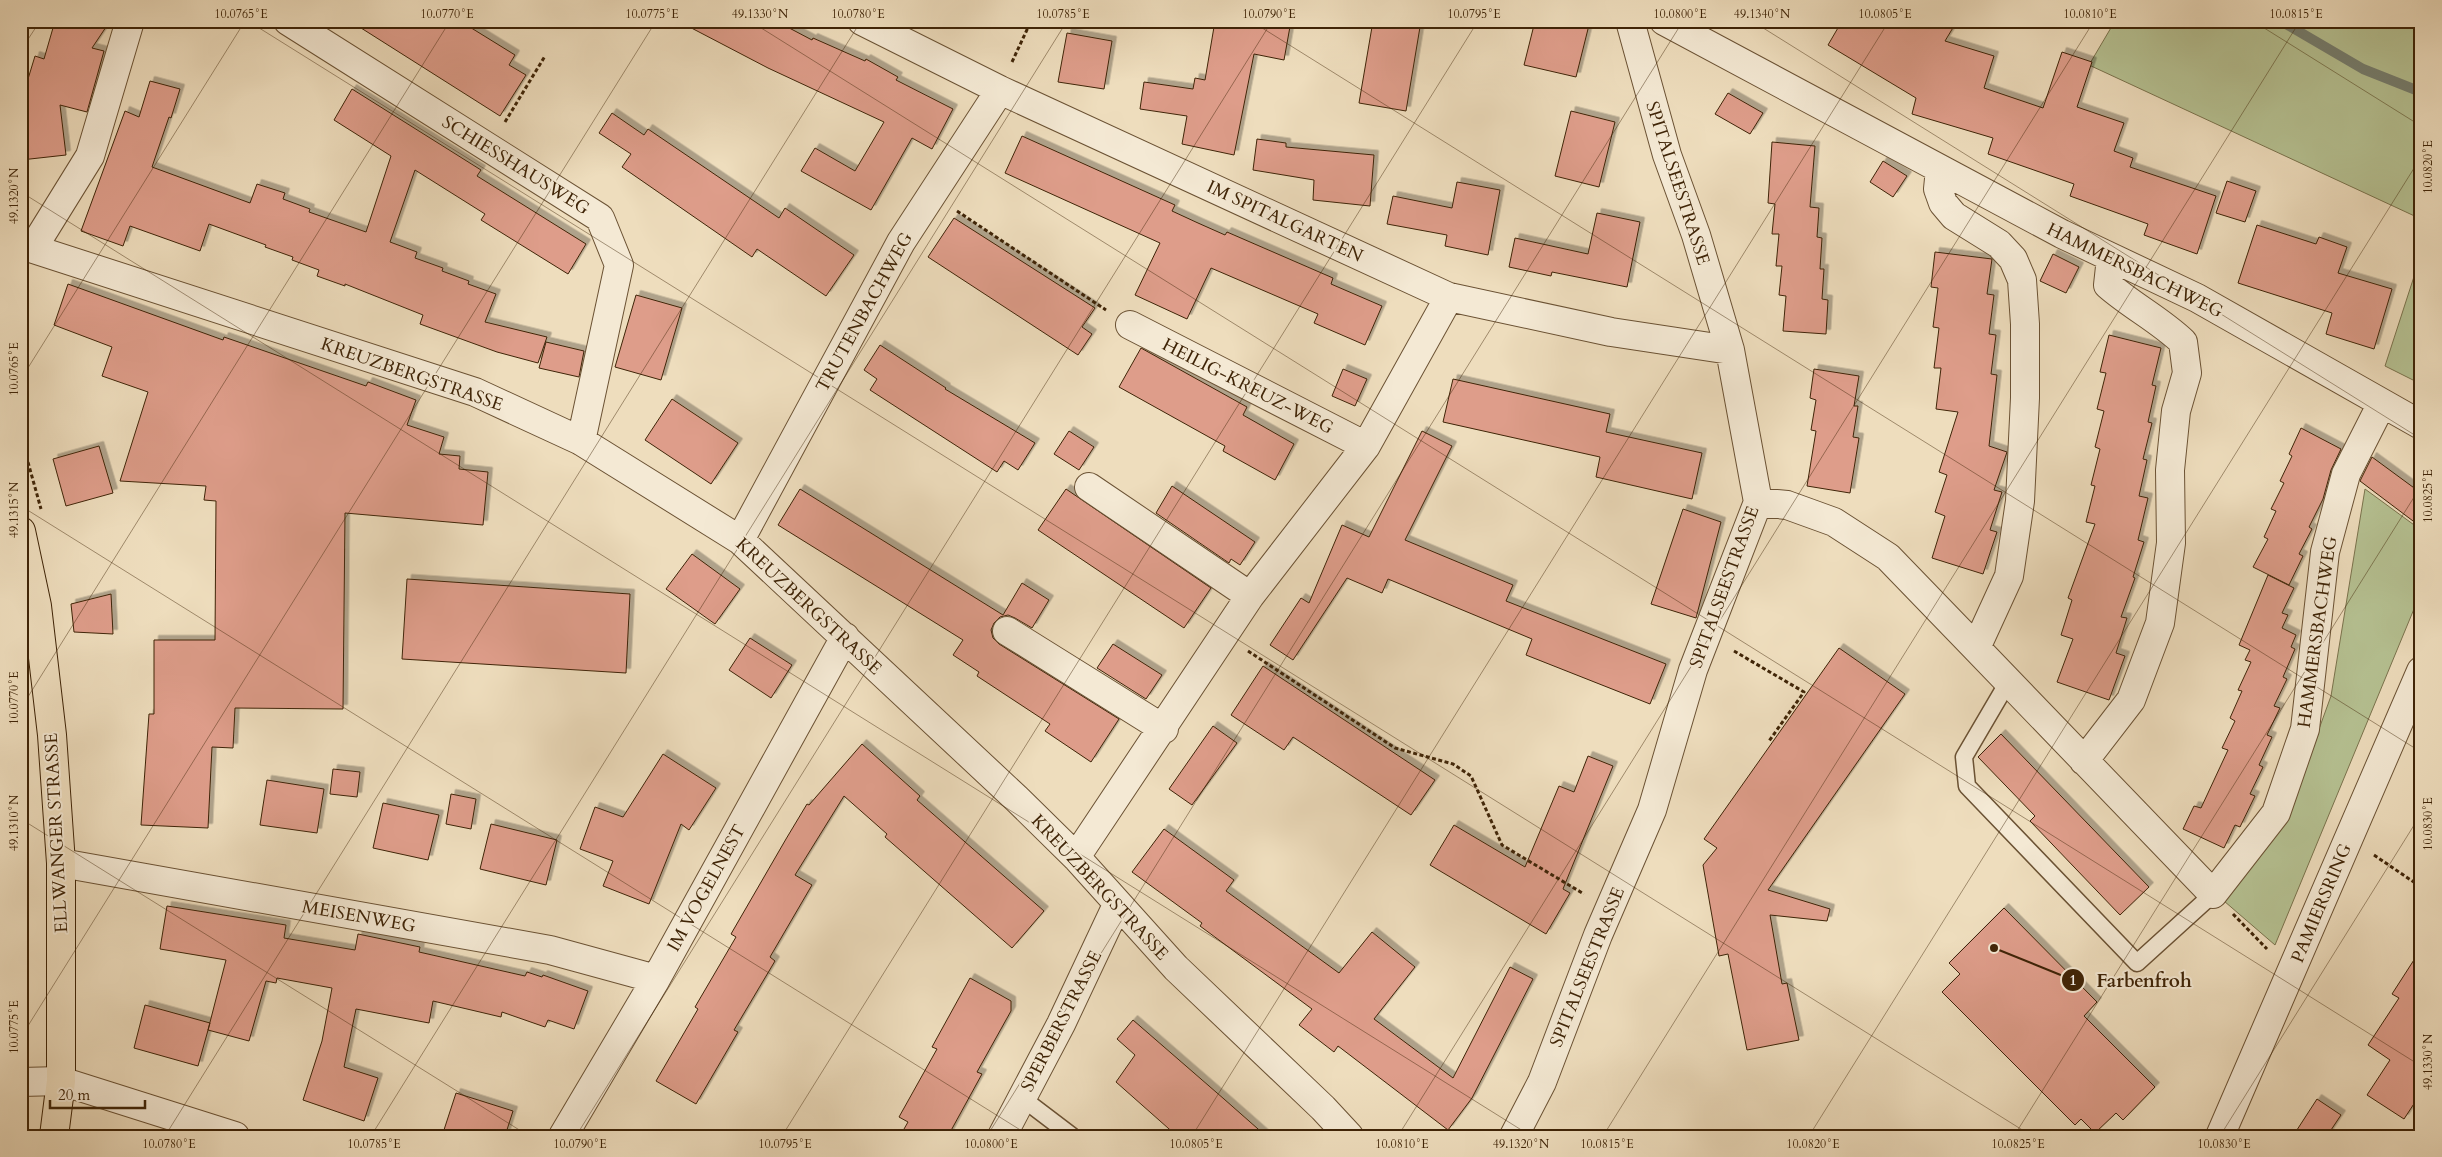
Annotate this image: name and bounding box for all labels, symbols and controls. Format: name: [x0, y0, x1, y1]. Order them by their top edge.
text: 10.0765°E: [214, 6, 268, 22]
text: 10.0770°E: [420, 6, 474, 22]
text: 10.0775°E: [625, 6, 679, 22]
text: 49.1330°N: [732, 6, 789, 22]
text: 10.0780°E: [831, 6, 885, 22]
text: 10.0785°E: [1036, 6, 1090, 22]
text: 10.0790°E: [1242, 6, 1296, 22]
text: 10.0795°E: [1447, 6, 1501, 22]
text: 10.0800°E: [1653, 6, 1707, 22]
text: 49.1340°N: [1734, 6, 1791, 22]
text: 10.0805°E: [1858, 6, 1912, 22]
text: 10.0810°E: [2063, 6, 2117, 22]
text: 10.0815°E: [2269, 6, 2323, 22]
street label: SPITALSEESTRASSE: [1639, 98, 1716, 268]
street label: SCHIESSHAUSWEG: [437, 110, 594, 221]
text: 10.0820°E: [2420, 140, 2436, 194]
text: 49.1320°N: [6, 167, 22, 224]
street label: IM SPITALGARTEN: [1203, 174, 1368, 269]
street label: HAMMERSBACHWEG: [2042, 217, 2227, 324]
street label: TRUTENBACHWEG: [810, 228, 919, 397]
street label: KREUZBERGSTRASSE: [317, 332, 506, 417]
street label: HEILIG-KREUZ-WEG: [1158, 332, 1338, 441]
text: 10.0765°E: [6, 342, 22, 396]
text: 10.0825°E: [2420, 469, 2436, 523]
text: 49.1315°N: [6, 481, 22, 538]
street label: SPITALSEESTRASSE: [1684, 503, 1765, 672]
street label: KREUZBERGSTRASSE: [730, 532, 887, 681]
street label: HAMMERSBACHWEG: [2292, 535, 2343, 730]
text: 10.0770°E: [6, 671, 22, 725]
street label: ELLWANGER STRASSE: [39, 732, 74, 934]
text: 49.1310°N: [6, 794, 22, 851]
text: 10.0830°E: [2420, 797, 2436, 851]
street label: KREUZBERGSTRASSE: [1025, 809, 1174, 966]
street label: IM VOGELNEST: [661, 820, 752, 956]
street label: PAMIERSRING: [2285, 840, 2358, 967]
street label: SPITALSEESTRASSE: [1544, 883, 1631, 1051]
street label: MEISENWEG: [300, 894, 418, 939]
street label: SPERBERSTRASSE: [1015, 946, 1108, 1096]
callout: Farbenfroh: [2061, 963, 2201, 997]
text: Farbenfroh: [2096, 968, 2192, 994]
text: 1: [2069, 970, 2077, 990]
text: 10.0775°E: [6, 1000, 22, 1054]
text: 49.1330°N: [2420, 1033, 2436, 1090]
scale bar: [50, 1077, 145, 1109]
text: 20 m: [58, 1085, 90, 1105]
text: 10.0780°E: [142, 1136, 196, 1152]
text: 10.0785°E: [347, 1136, 401, 1152]
text: 10.0790°E: [553, 1136, 607, 1152]
text: 10.0795°E: [758, 1136, 812, 1152]
text: 10.0800°E: [964, 1136, 1018, 1152]
text: 10.0805°E: [1169, 1136, 1223, 1152]
text: 10.0810°E: [1375, 1136, 1429, 1152]
text: 49.1320°N: [1493, 1136, 1550, 1152]
text: 10.0815°E: [1580, 1136, 1634, 1152]
text: 10.0820°E: [1786, 1136, 1840, 1152]
text: 10.0825°E: [1991, 1136, 2045, 1152]
text: 10.0830°E: [2197, 1136, 2251, 1152]

